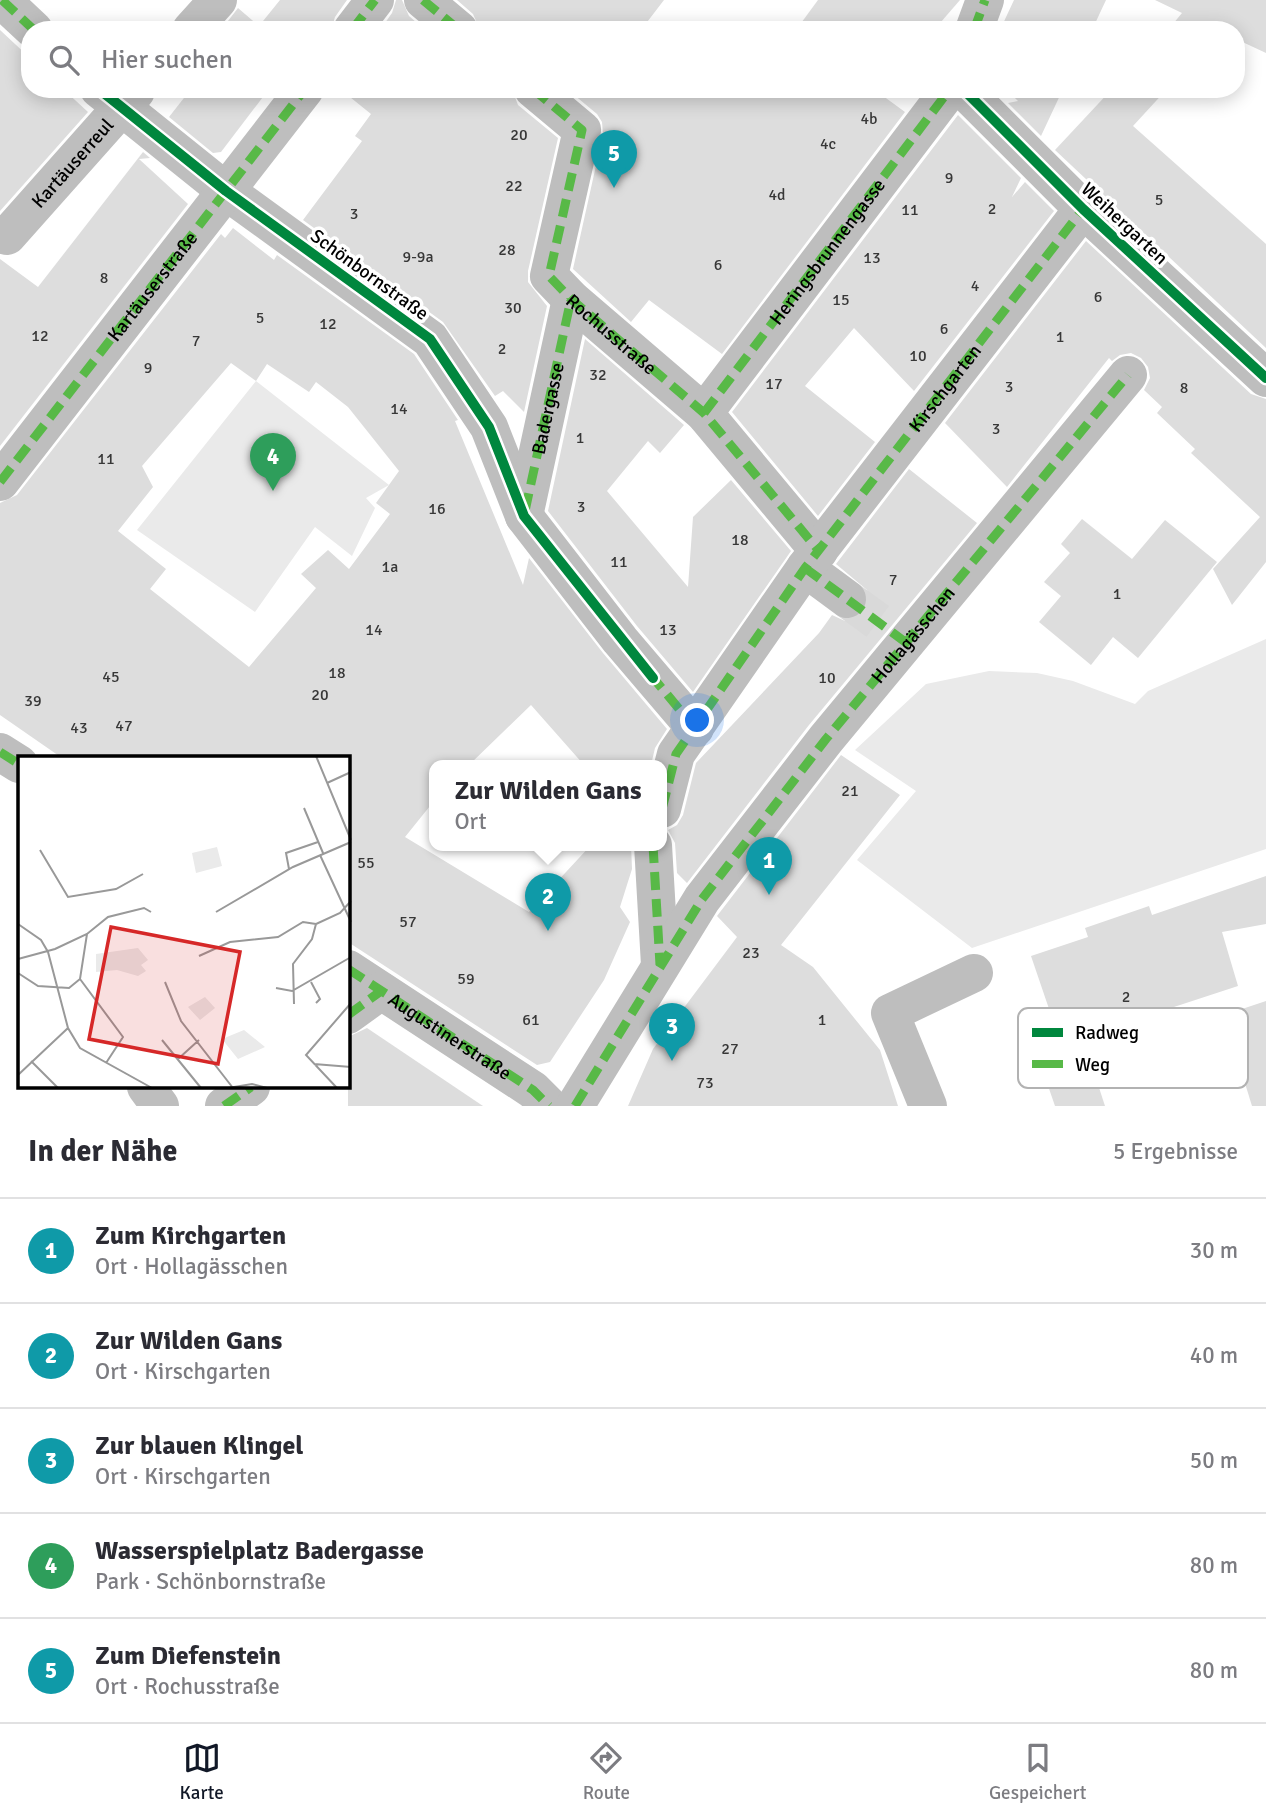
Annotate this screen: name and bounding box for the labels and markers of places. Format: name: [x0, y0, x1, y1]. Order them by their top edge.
pin: 5: [591, 130, 637, 188]
pin: 4: [250, 433, 296, 491]
pin: 1: [746, 837, 792, 895]
pin: 2: [525, 873, 571, 931]
pin: 3: [649, 1003, 695, 1061]

